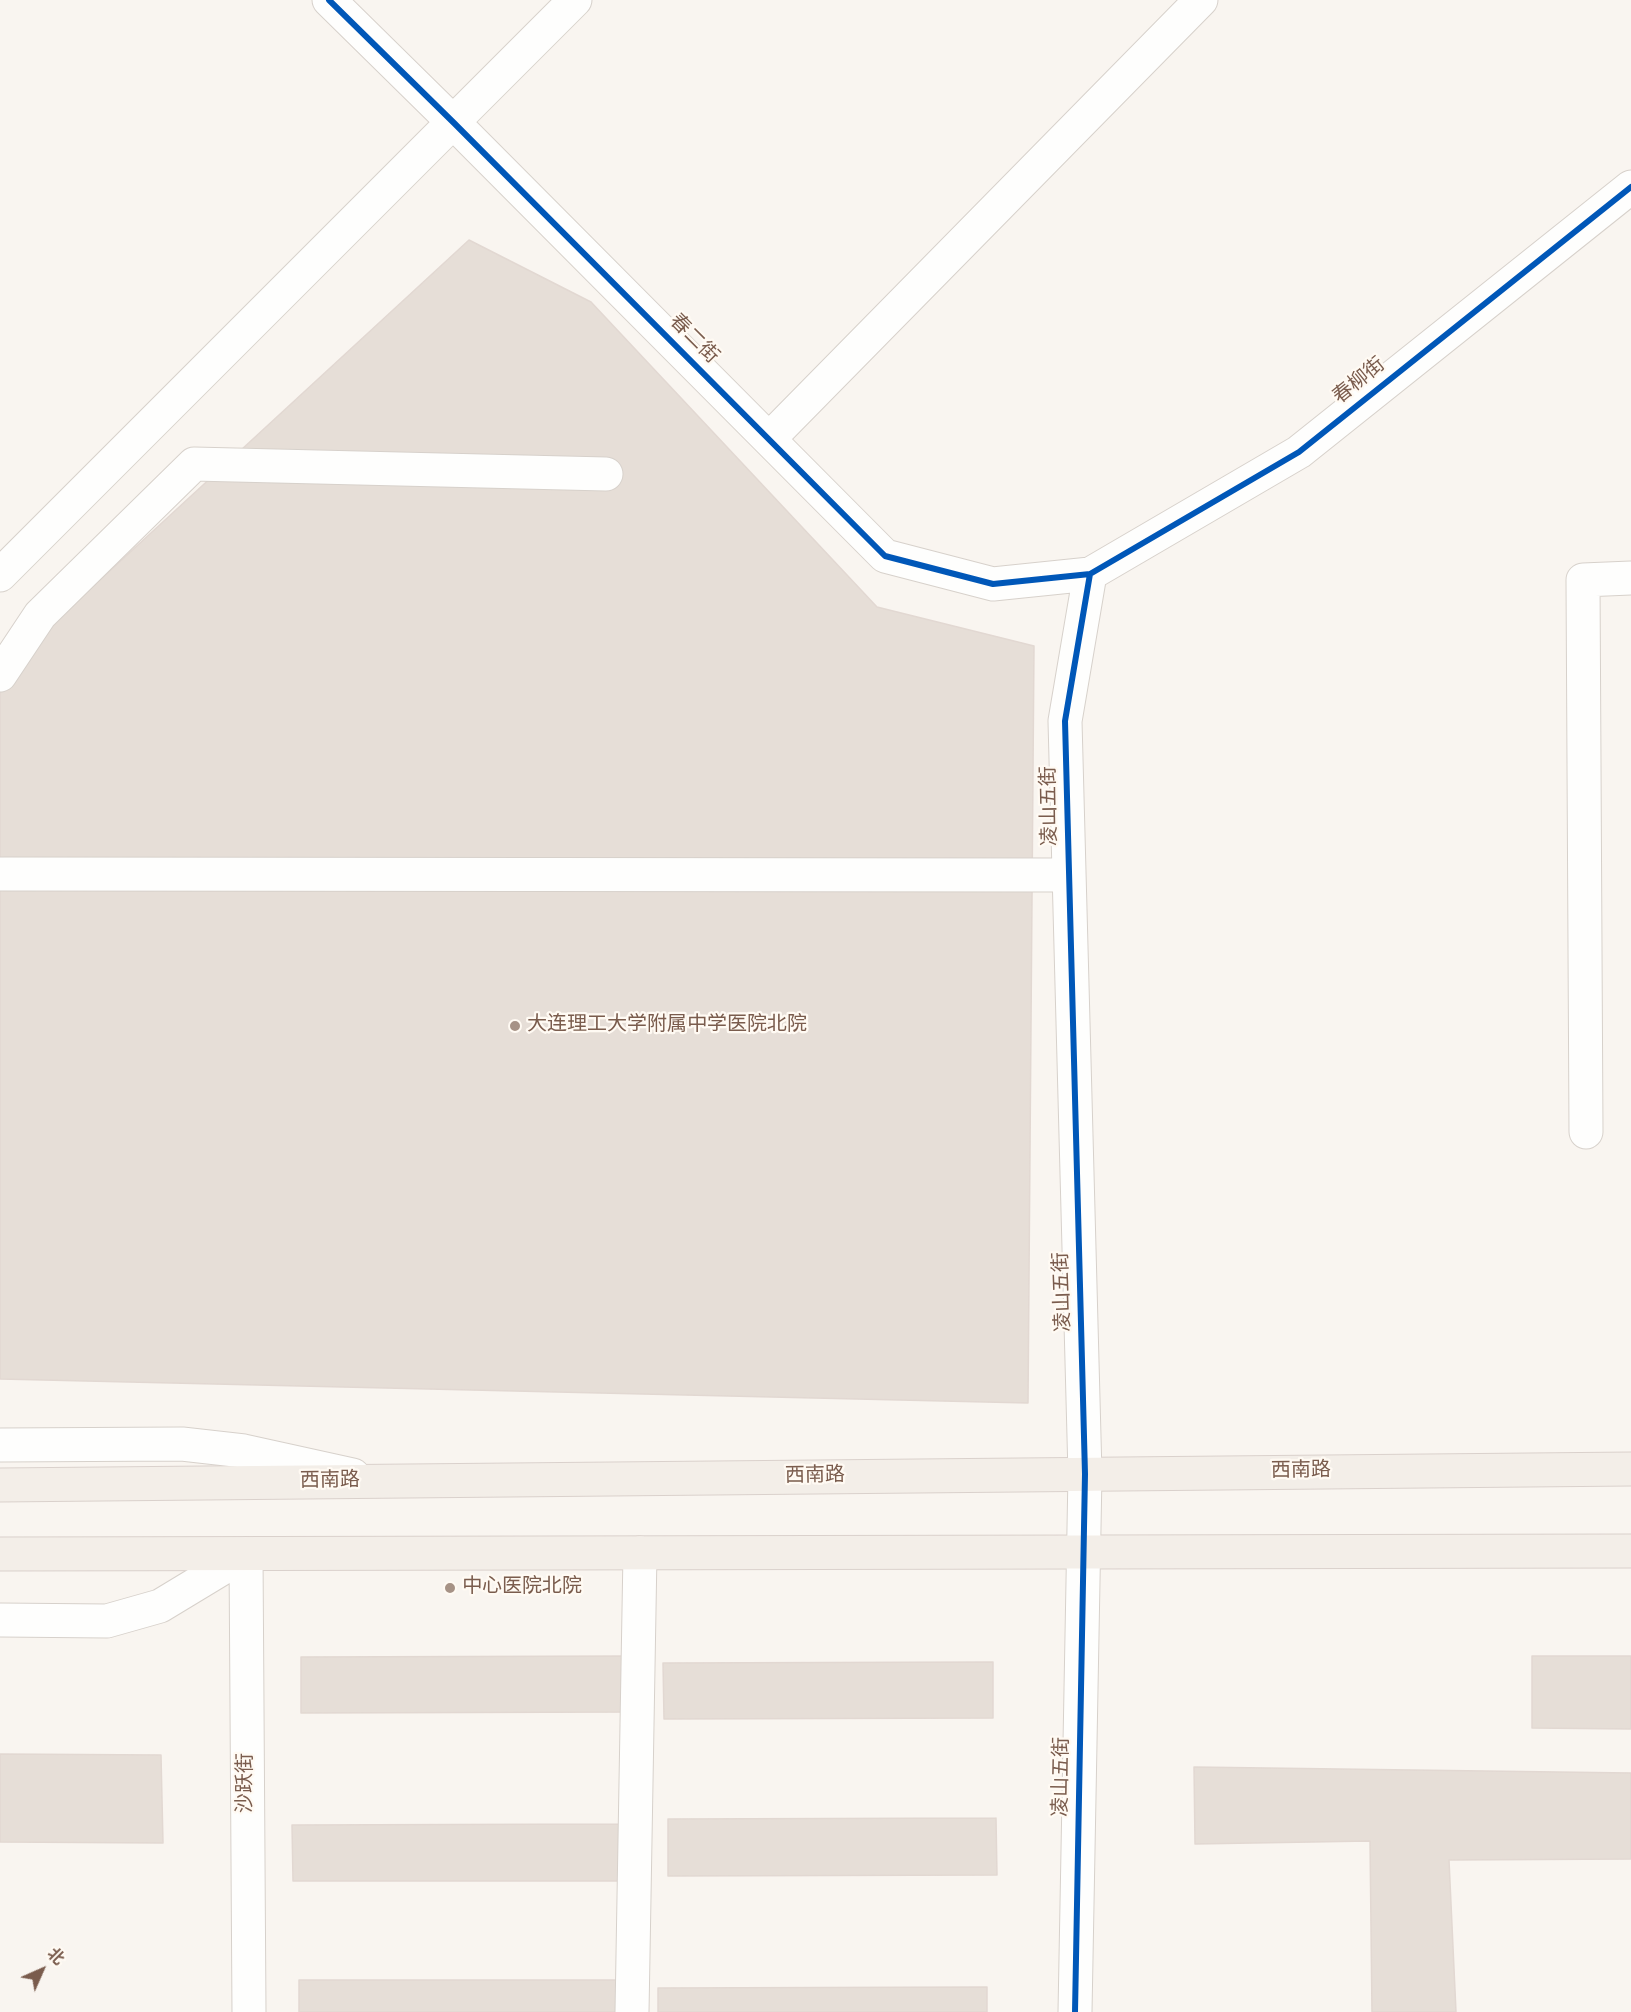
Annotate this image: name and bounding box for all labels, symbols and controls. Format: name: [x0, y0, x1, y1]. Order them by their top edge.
street label: 春二街: [663, 310, 723, 370]
street label: 春柳街: [1329, 354, 1391, 410]
street label: 凌山五街: [1038, 766, 1064, 846]
place label: 大连理工大学附属中学医院北院: [527, 1014, 807, 1038]
marker: 大连理工大学附属中学医院北院: [508, 1019, 522, 1033]
street label: 凌山五街: [1051, 1252, 1077, 1332]
street label: 西南路: [1271, 1459, 1331, 1485]
street label: 西南路: [785, 1464, 845, 1490]
street label: 西南路: [300, 1469, 360, 1495]
place label: 中心医院北院: [462, 1576, 582, 1600]
marker: 中心医院北院: [443, 1581, 457, 1595]
street label: 凌山五街: [1050, 1737, 1076, 1817]
street label: 沙跃街: [235, 1753, 259, 1813]
north arrow: [12, 1940, 72, 2000]
text: 北: [42, 1945, 67, 1970]

